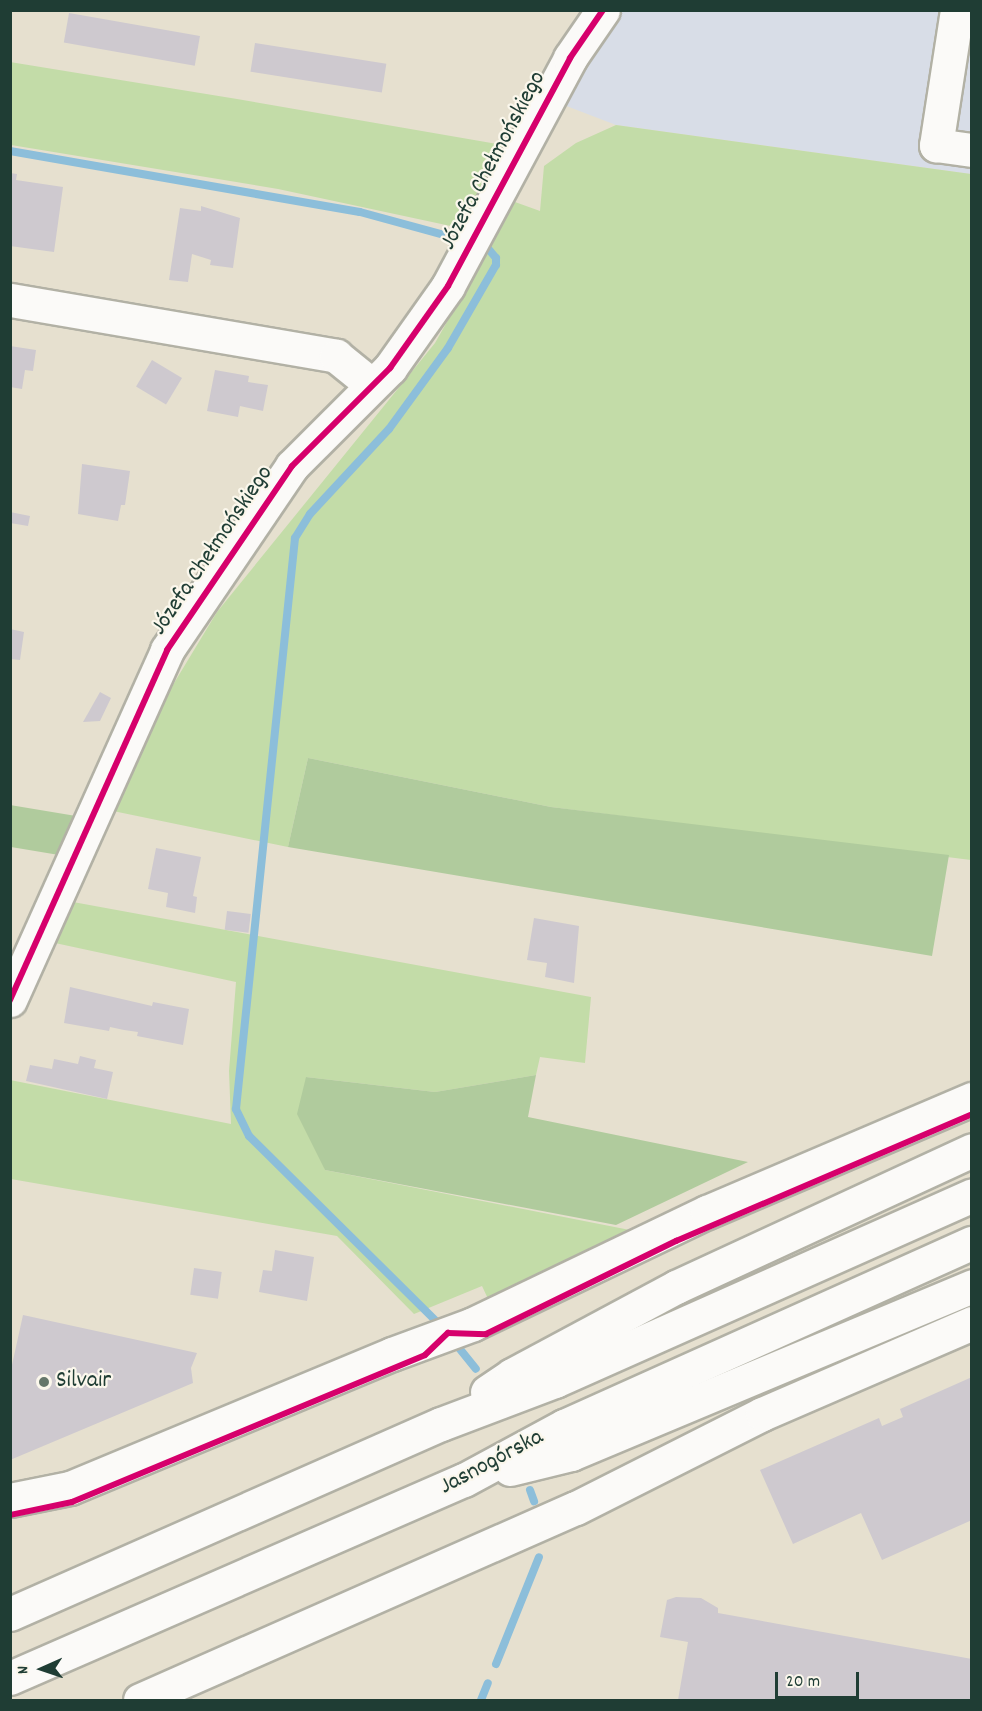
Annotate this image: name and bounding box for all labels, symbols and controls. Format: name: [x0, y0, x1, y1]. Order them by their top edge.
street label: Józefa Chełmońskiego: [435, 67, 553, 255]
street label: Józefa Chełmońskiego: [146, 461, 280, 641]
place label: Silvair: [56, 1368, 111, 1396]
marker: Silvair: [37, 1375, 51, 1389]
street label: Jasnogórska: [435, 1424, 549, 1502]
north arrow: [12, 1639, 72, 1699]
scale bar: [778, 1660, 862, 1698]
text: N: [12, 1665, 35, 1675]
text: 20 m: [786, 1670, 820, 1695]

